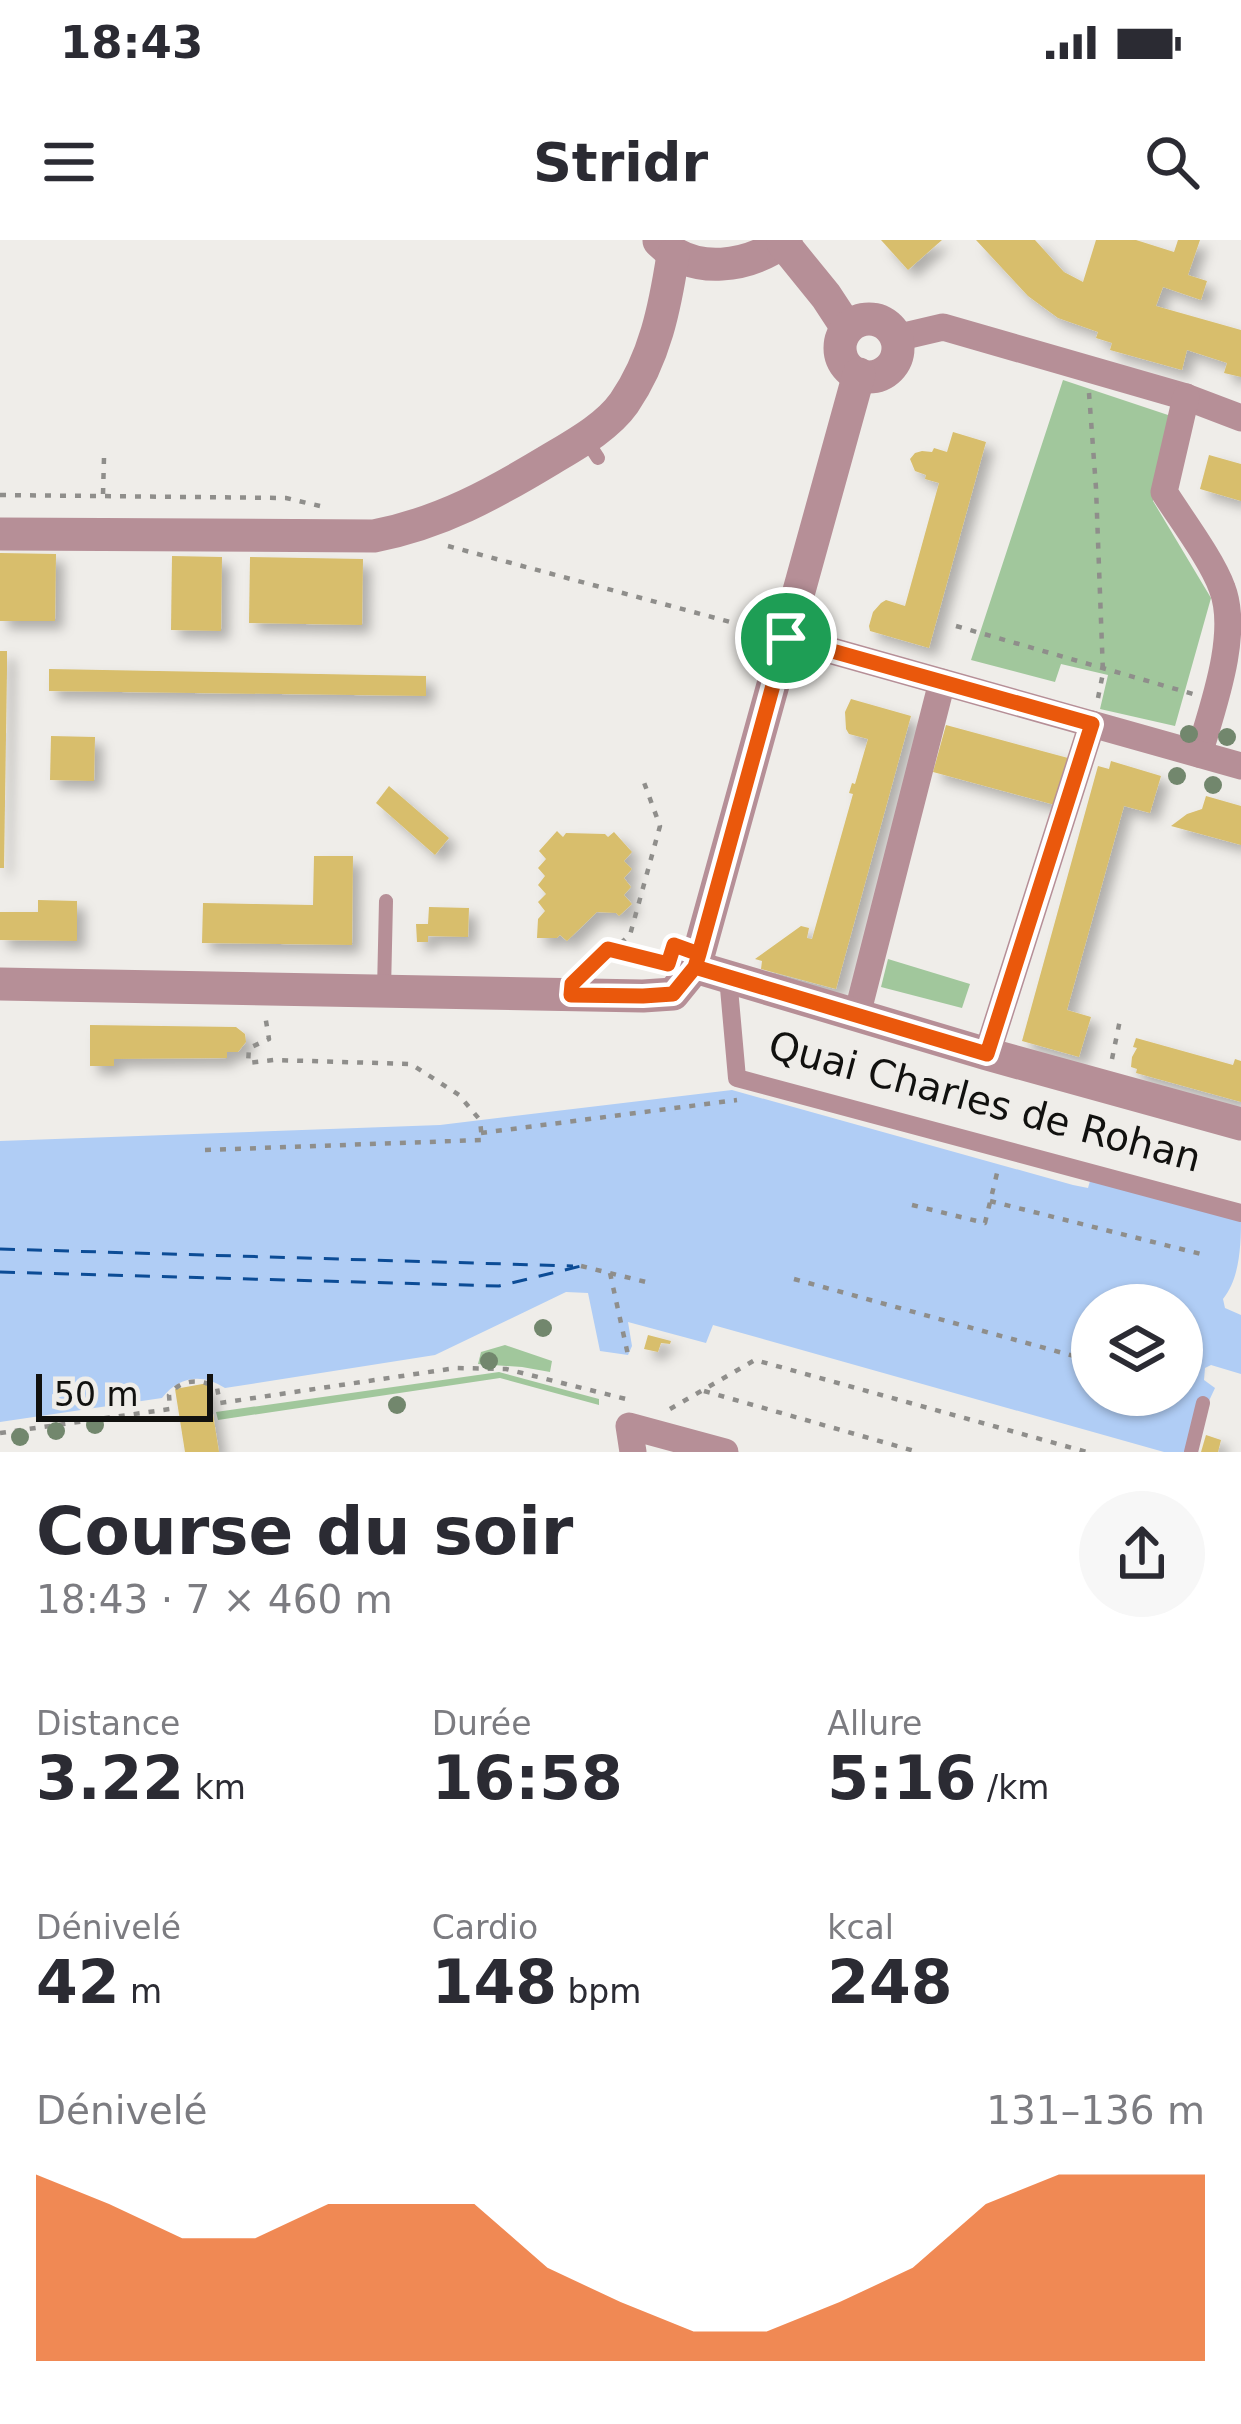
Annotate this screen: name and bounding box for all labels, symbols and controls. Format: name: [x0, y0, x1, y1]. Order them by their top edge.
text: 18:43: [60, 16, 203, 69]
icon: menu: [36, 129, 102, 195]
icon: search: [1139, 129, 1205, 195]
text: Stridr: [533, 131, 708, 194]
pin: [735, 587, 837, 689]
icon: arrive: [753, 605, 819, 671]
street label: Quai Charles de Rohan: [764, 1022, 1206, 1181]
map controls: [1071, 1284, 1203, 1416]
button: layers: [1071, 1284, 1203, 1416]
scale bar: [36, 1368, 213, 1421]
text: 50 m: [54, 1375, 139, 1414]
button: share: [1079, 1491, 1205, 1617]
text: Course du soir: [36, 1493, 573, 1570]
text: 18:43 · 7 × 460 m: [36, 1577, 393, 1622]
text: Distance: [36, 1704, 180, 1743]
text: Durée: [432, 1704, 531, 1743]
text: Allure: [827, 1704, 922, 1743]
text: 3.22: [36, 1743, 184, 1813]
text: 16:58: [432, 1743, 623, 1813]
text: 5:16: [827, 1743, 977, 1813]
text: km: [184, 1768, 246, 1807]
text: /km: [977, 1768, 1049, 1807]
text: Dénivelé: [36, 1908, 181, 1947]
text: Cardio: [432, 1908, 538, 1947]
text: kcal: [827, 1908, 894, 1947]
text: 42: [36, 1947, 120, 2017]
text: 148: [432, 1947, 557, 2017]
text: 248: [827, 1947, 953, 2017]
text: m: [120, 1972, 162, 2011]
text: bpm: [557, 1972, 641, 2011]
text: Dénivelé: [36, 2088, 207, 2133]
text: 131–136 m: [986, 2088, 1205, 2133]

